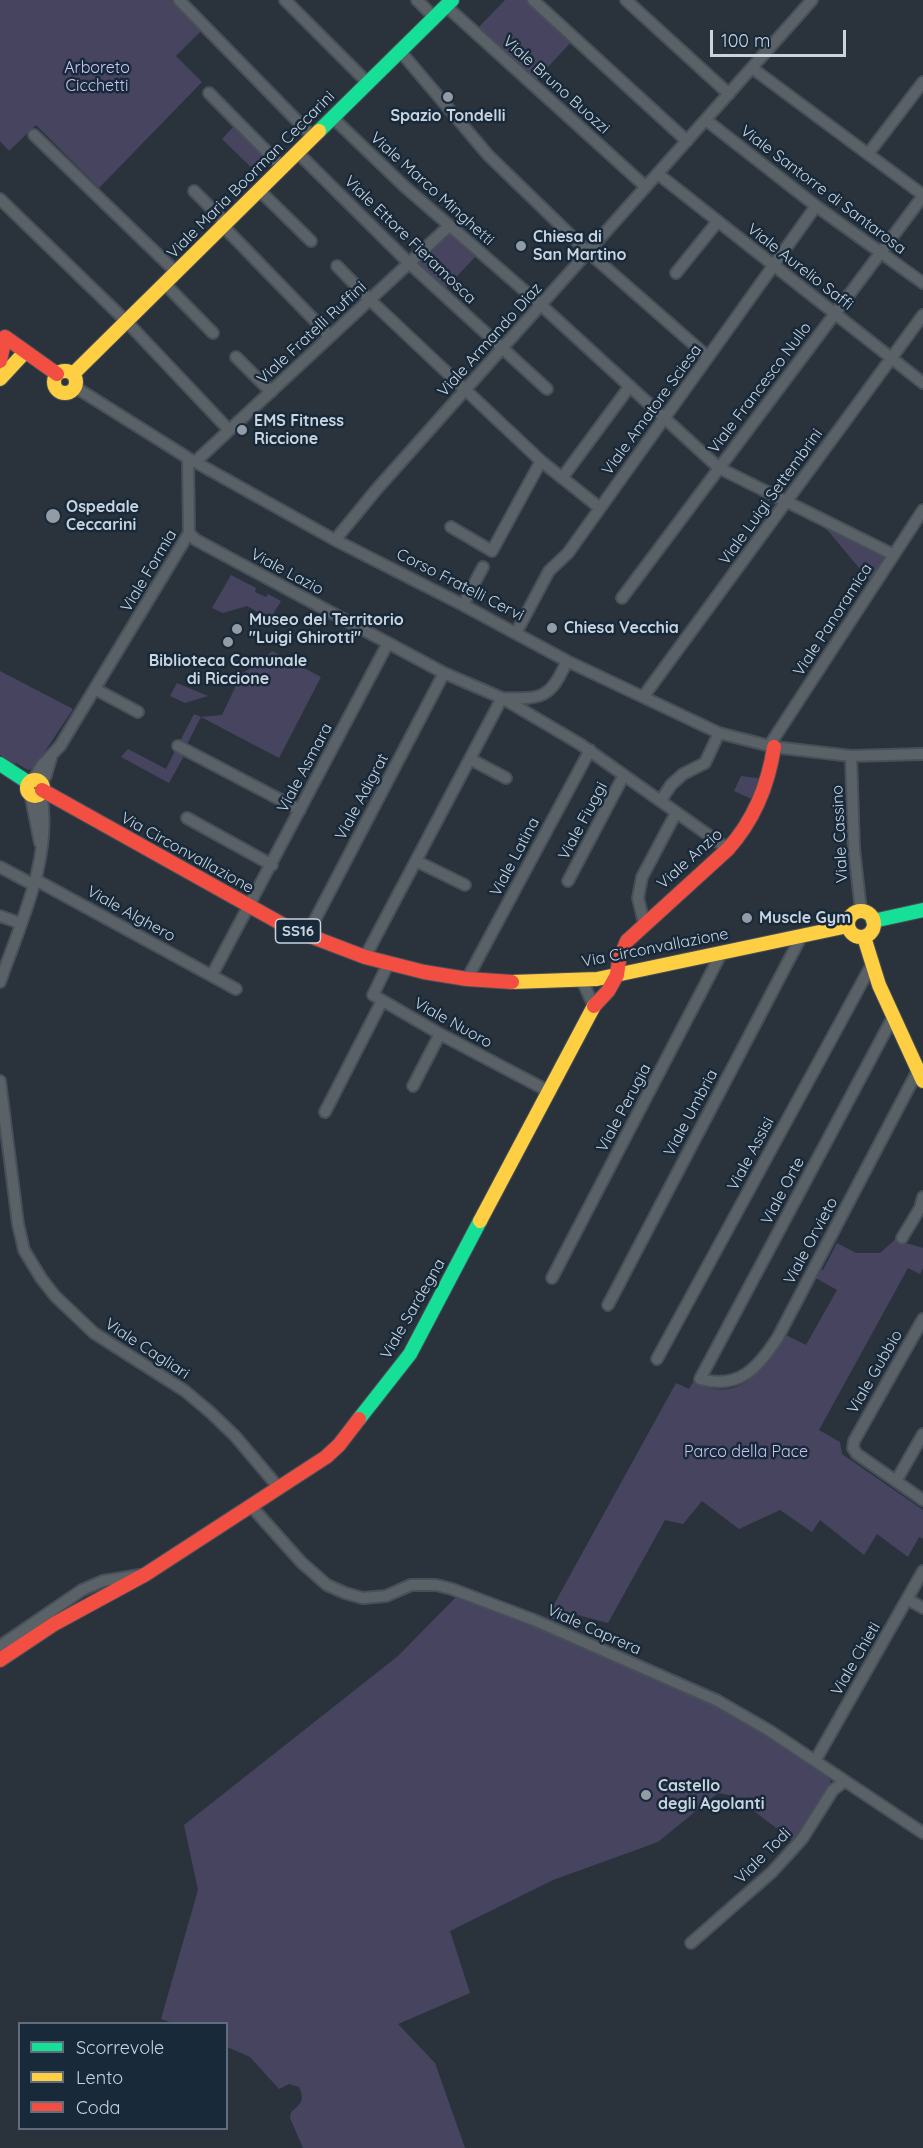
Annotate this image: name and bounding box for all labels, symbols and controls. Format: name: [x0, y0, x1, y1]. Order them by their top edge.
scale bar: [713, 18, 850, 56]
text: 100 m: [721, 29, 770, 52]
street label: Viale Bruno Buozzi: [499, 32, 613, 138]
park label: Arboreto Cicchetti: [64, 58, 130, 96]
street label: Viale Maria Boorman Ceccarini: [163, 87, 339, 263]
marker: Spazio Tondelli: [441, 90, 455, 104]
place label: Spazio Tondelli: [390, 106, 506, 126]
street label: Viale Santorre di Santarosa: [736, 121, 910, 259]
street label: Viale Marco Minghetti: [366, 128, 498, 250]
street label: Viale Ettore Fieramosca: [340, 172, 480, 308]
street label: Viale Aurelio Saffi: [743, 220, 857, 314]
place label: Chiesa di San Martino: [533, 227, 627, 265]
marker: Chiesa di San Martino: [514, 239, 528, 253]
street label: Viale Fratelli Ruffini: [254, 278, 370, 388]
street label: Viale Armando Diaz: [434, 279, 546, 401]
street label: Viale Francesco Nullo: [704, 319, 816, 457]
street label: Viale Amatore Sciesa: [598, 341, 706, 479]
place label: EMS Fitness Riccione: [254, 411, 344, 449]
marker: EMS Fitness Riccione: [235, 423, 249, 437]
street label: Viale Luigi Settembrini: [715, 425, 827, 569]
place label: Ospedale Ceccarini: [66, 497, 139, 535]
marker: Ospedale Ceccarini: [44, 507, 62, 525]
street label: Viale Formia: [117, 526, 181, 616]
street label: Viale Lazio: [247, 545, 327, 599]
street label: Corso Fratelli Cervi: [393, 545, 527, 625]
street label: Viale Panoramica: [789, 560, 877, 680]
place label: Museo del Territorio "Luigi Ghirotti": [249, 610, 404, 648]
place label: Chiesa Vecchia: [564, 618, 679, 638]
marker: Chiesa Vecchia: [545, 621, 559, 635]
marker: Museo del Territorio "Luigi Ghirotti": [230, 622, 244, 636]
marker: Biblioteca Comunale di Riccione: [221, 635, 235, 649]
place label: Biblioteca Comunale di Riccione: [149, 651, 307, 689]
street label: Viale Asmara: [273, 720, 337, 816]
street label: Viale Adigrat: [331, 750, 393, 844]
street label: Viale Fiuggi: [554, 779, 612, 863]
street label: Viale Cassino: [828, 784, 852, 884]
street label: Via Circonvallazione: [117, 808, 257, 898]
street label: Viale Latina: [486, 814, 544, 900]
street label: Viale Anzio: [653, 825, 727, 893]
street label: Viale Alghero: [83, 882, 179, 946]
place label: Muscle Gym: [759, 908, 851, 928]
marker: Muscle Gym: [740, 911, 754, 925]
road number: SS16: [276, 919, 320, 943]
street label: Via Circonvallazione: [580, 924, 730, 972]
street label: Viale Nuoro: [410, 994, 496, 1052]
street label: Viale Perugia: [593, 1061, 655, 1155]
street label: Viale Umbria: [660, 1066, 722, 1160]
street label: Viale Assisi: [724, 1114, 778, 1194]
street label: Viale Orte: [757, 1154, 809, 1228]
street label: Viale Orvieto: [780, 1194, 842, 1288]
street label: Viale Sardegna: [376, 1255, 450, 1363]
street label: Viale Cagliari: [101, 1314, 193, 1384]
street label: Viale Gubbio: [843, 1327, 907, 1417]
park label: Parco della Pace: [684, 1442, 808, 1462]
street label: Viale Caprera: [544, 1601, 644, 1659]
street label: Viale Chieti: [827, 1619, 885, 1699]
place label: Castello degli Agolanti: [658, 1776, 765, 1814]
marker: Castello degli Agolanti: [639, 1788, 653, 1802]
street label: Viale Todi: [731, 1824, 795, 1888]
legend: [18, 2022, 228, 2130]
text: Scorrevole: [76, 2036, 164, 2059]
text: Lento: [76, 2066, 123, 2089]
text: Coda: [76, 2096, 120, 2119]

